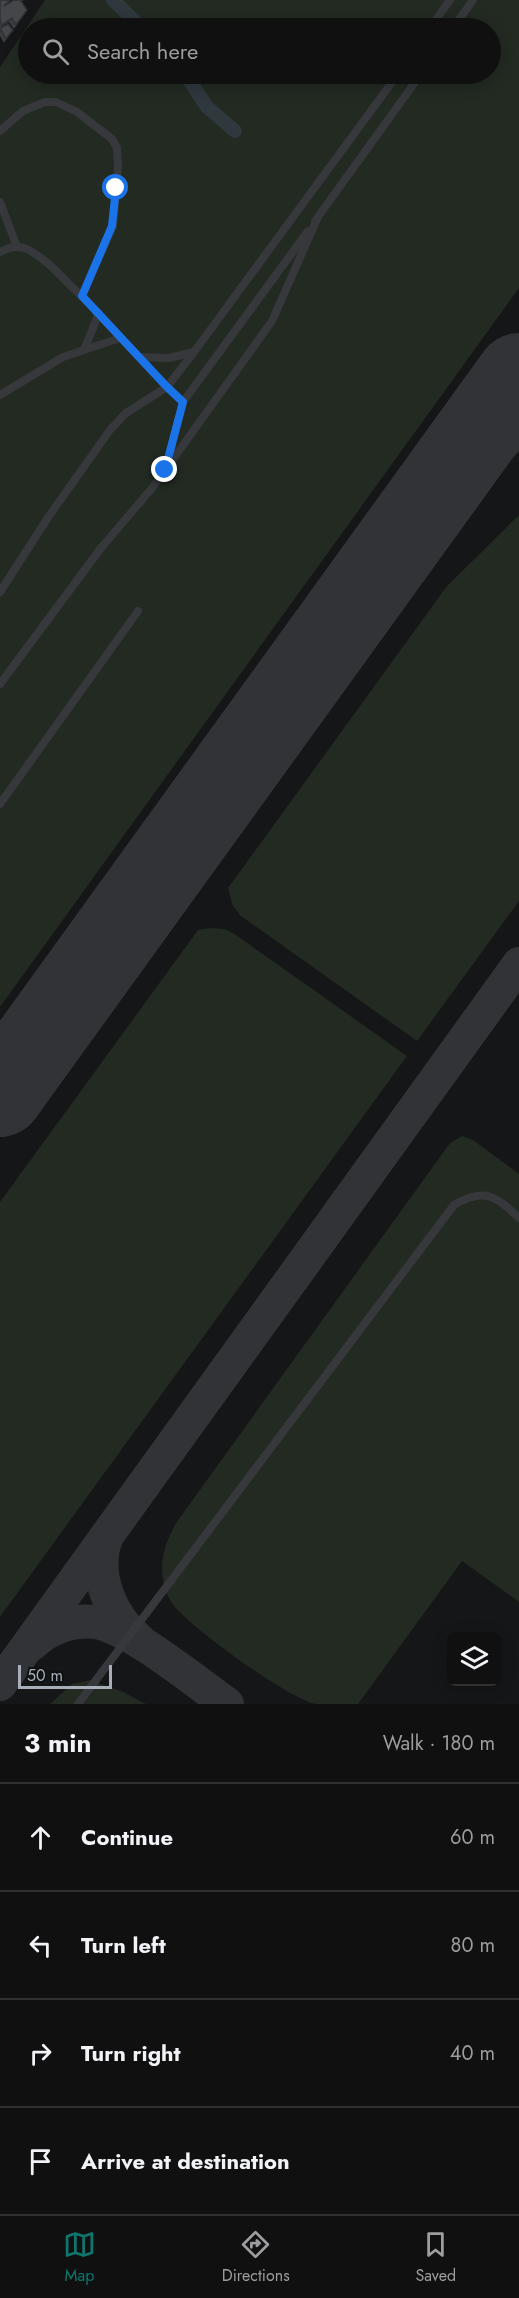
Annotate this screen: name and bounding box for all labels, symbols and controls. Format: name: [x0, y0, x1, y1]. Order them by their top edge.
search box: [18, 18, 501, 84]
icon: search: [39, 35, 72, 68]
text: Search here: [87, 35, 198, 67]
route start: [102, 174, 128, 200]
route end: [151, 456, 177, 482]
map controls: [447, 1632, 501, 1686]
button: layers: [447, 1632, 501, 1686]
scale bar: [18, 1662, 112, 1690]
text: 50 m: [27, 1664, 63, 1687]
text: 3 min: [24, 1724, 91, 1762]
text: Walk · 180 m: [383, 1729, 495, 1758]
icon: ahead: [24, 1821, 57, 1854]
text: Continue: [81, 1821, 173, 1853]
text: 60 m: [450, 1823, 495, 1852]
icon: left: [24, 1929, 57, 1962]
text: Turn left: [81, 1929, 166, 1961]
text: 80 m: [450, 1931, 495, 1960]
icon: right: [24, 2037, 57, 2070]
text: Turn right: [81, 2037, 181, 2069]
text: 40 m: [450, 2039, 495, 2068]
icon: arrive: [24, 2145, 57, 2178]
text: Arrive at destination: [81, 2145, 290, 2177]
tab: Map: [63, 2228, 96, 2287]
tab: Directions: [222, 2228, 290, 2287]
tab: Saved: [415, 2228, 456, 2287]

